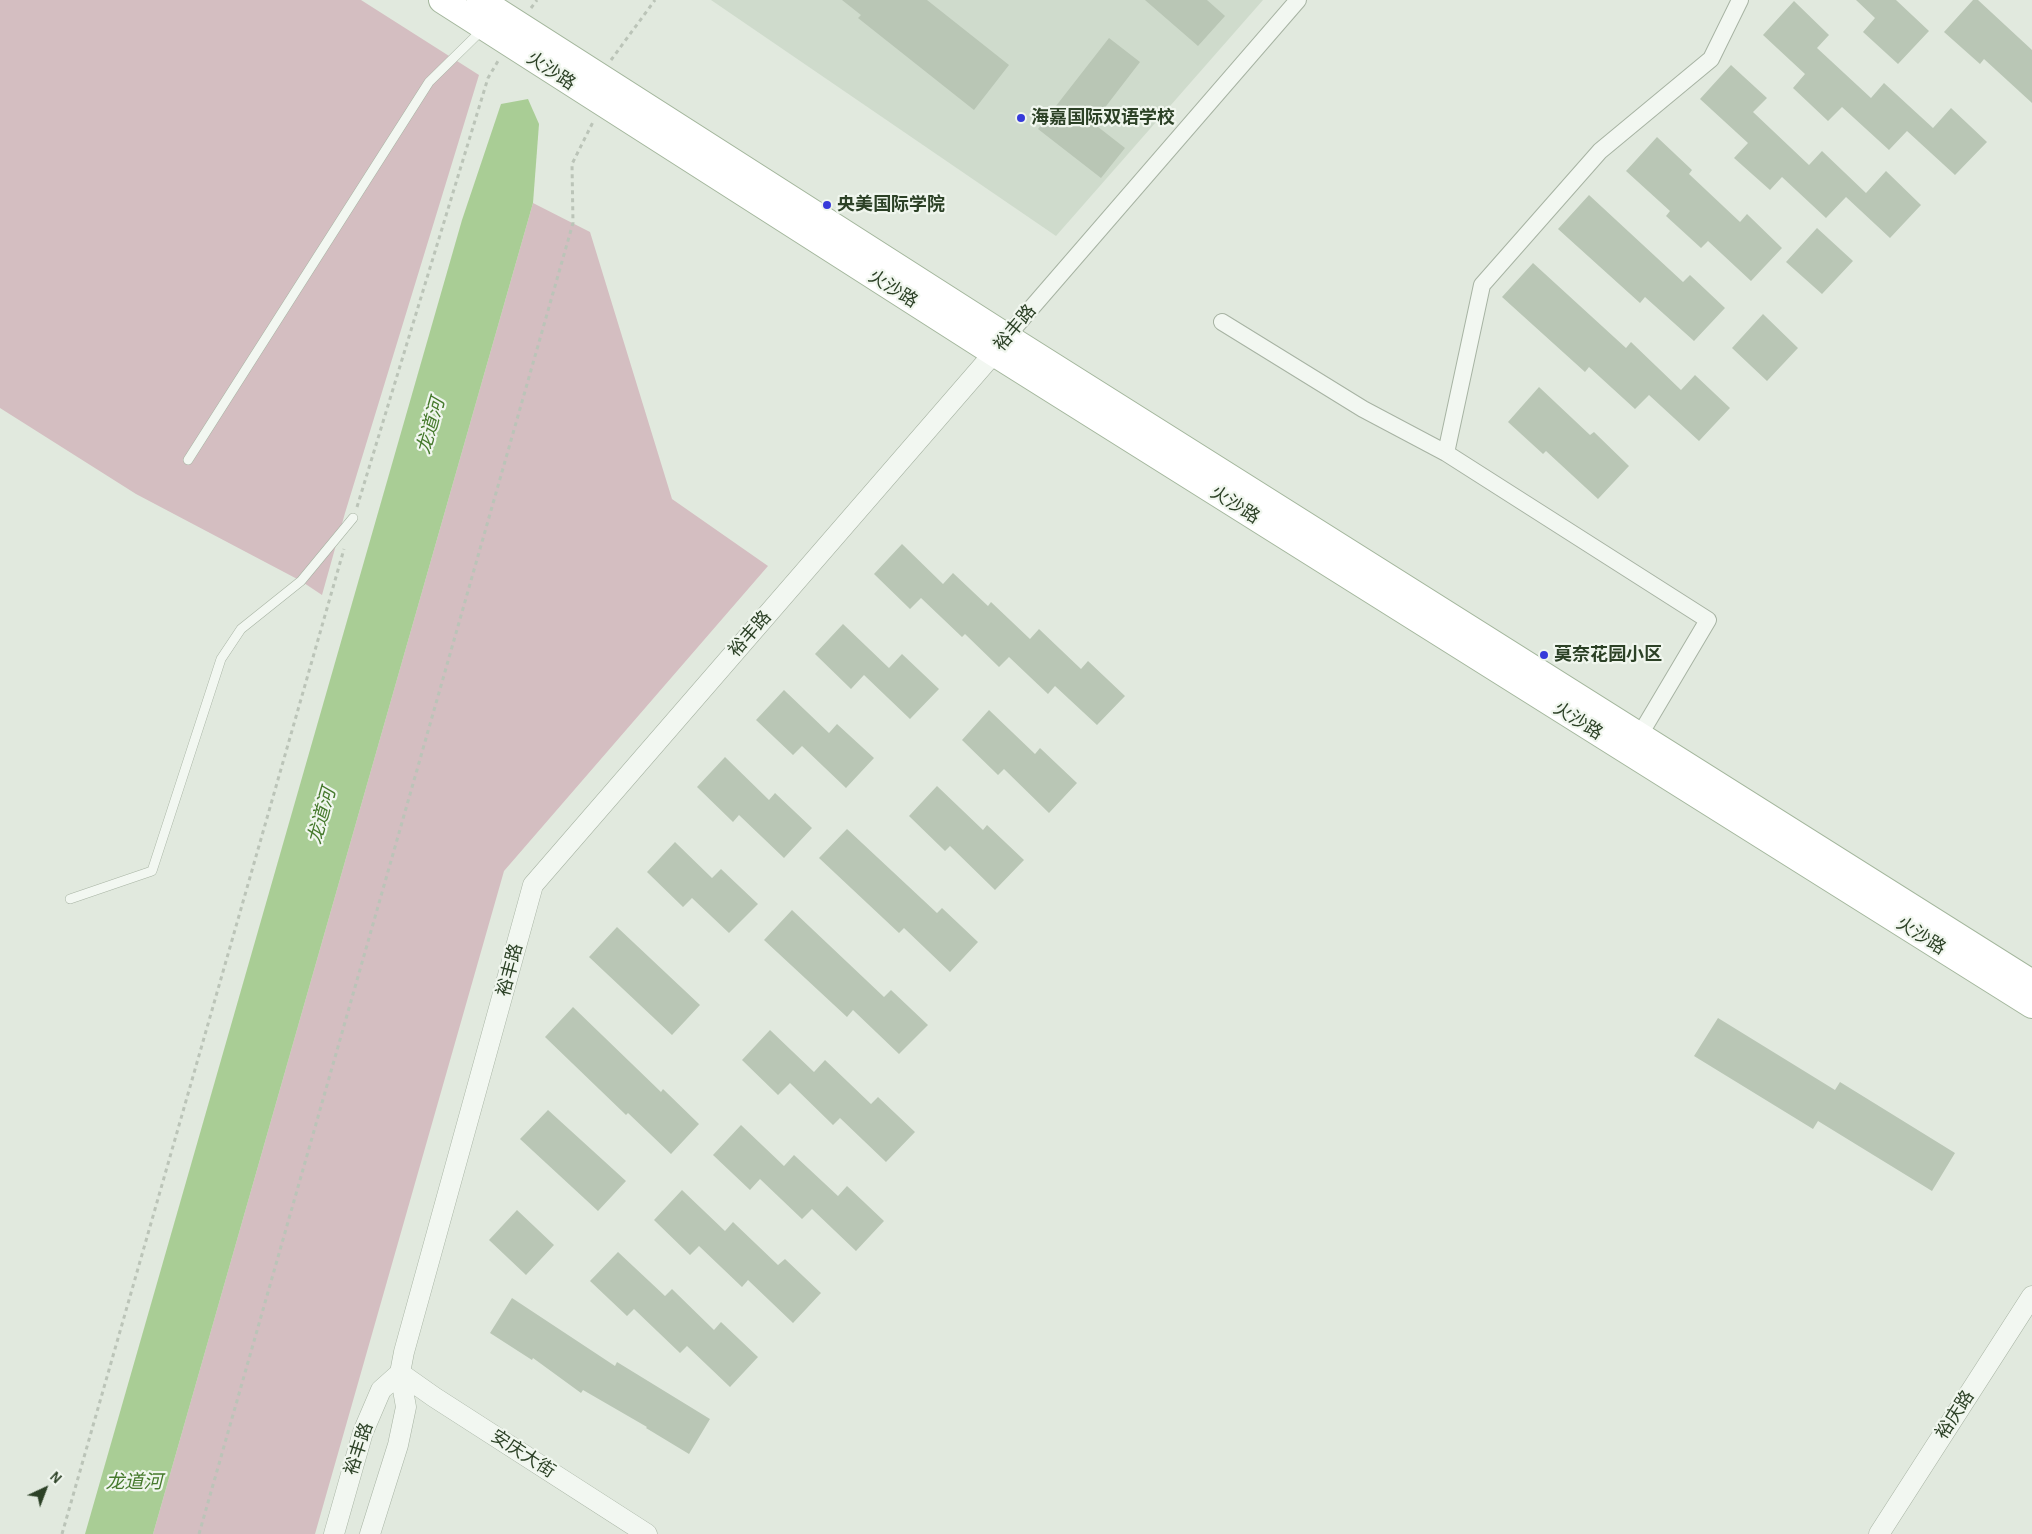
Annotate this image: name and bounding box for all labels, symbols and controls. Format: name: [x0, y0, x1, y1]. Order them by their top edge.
street label: 火沙路: [522, 47, 580, 95]
place label: 海嘉国际双语学校: [1031, 107, 1175, 129]
marker: 海嘉国际双语学校: [1015, 112, 1027, 124]
place label: 央美国际学院: [837, 194, 945, 216]
marker: 央美国际学院: [821, 199, 833, 211]
street label: 火沙路: [864, 266, 922, 312]
street label: 裕丰路: [989, 300, 1041, 356]
water label: 龙道河: [412, 395, 450, 457]
street label: 火沙路: [1206, 482, 1264, 528]
street label: 裕丰路: [724, 607, 776, 661]
place label: 莫奈花园小区: [1554, 644, 1662, 666]
marker: 莫奈花园小区: [1538, 649, 1550, 661]
street label: 火沙路: [1549, 698, 1607, 744]
water label: 龙道河: [303, 785, 341, 847]
street label: 火沙路: [1892, 913, 1950, 959]
street label: 裕丰路: [493, 941, 527, 999]
street label: 裕庆路: [1931, 1386, 1979, 1444]
street label: 裕丰路: [340, 1420, 378, 1478]
street label: 安庆大街: [487, 1425, 559, 1483]
north arrow: [20, 1464, 70, 1514]
text: N: [47, 1470, 64, 1486]
water label: 龙道河: [106, 1471, 162, 1493]

